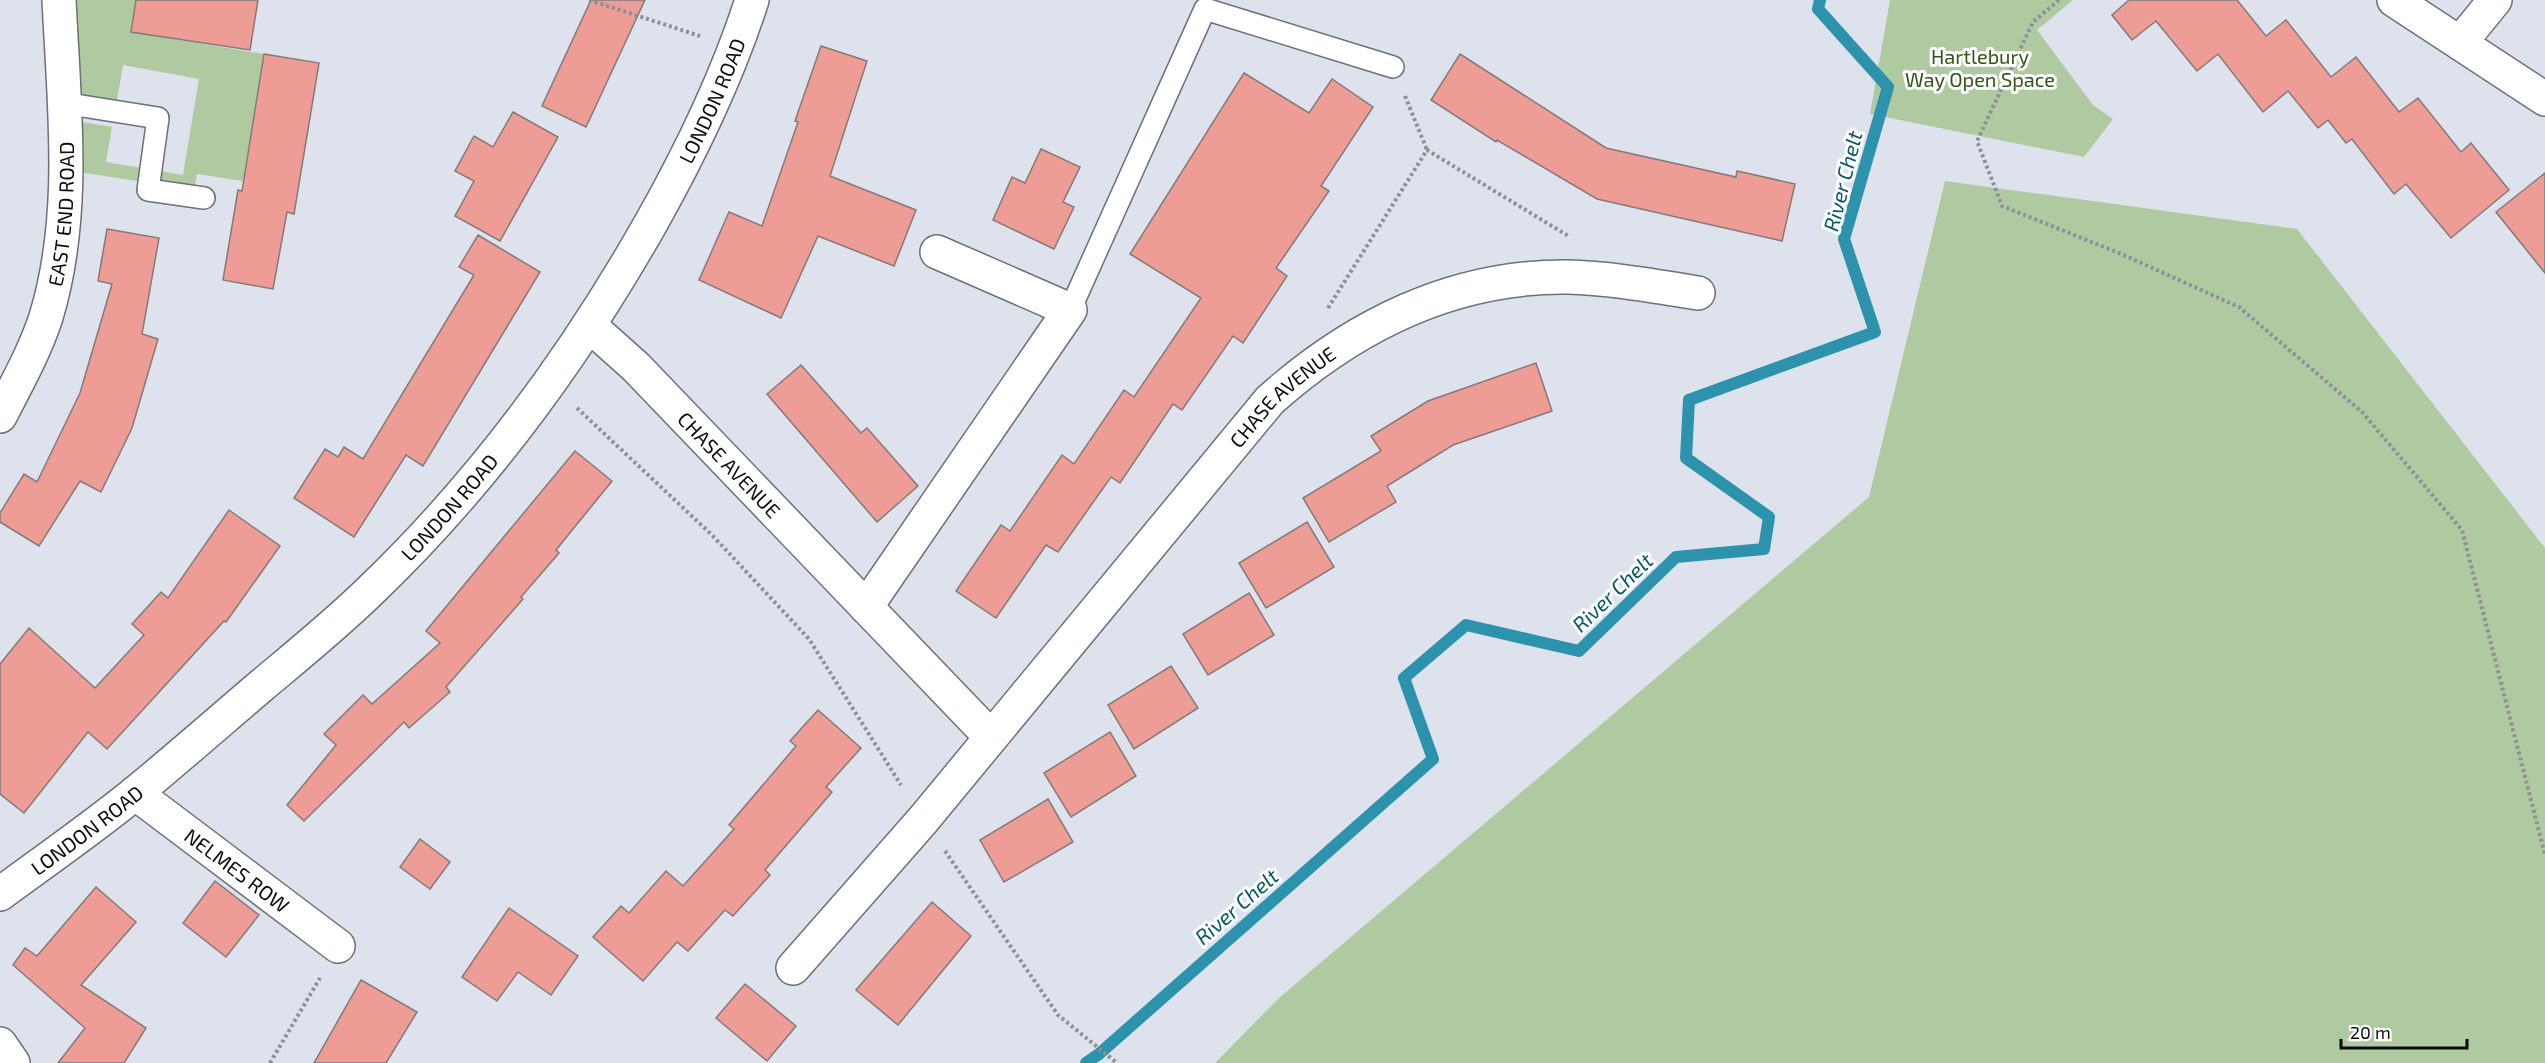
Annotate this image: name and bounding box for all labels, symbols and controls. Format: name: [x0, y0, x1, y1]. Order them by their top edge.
street label: LONDON ROAD: [673, 35, 750, 167]
park label: Hartlebury Way Open Space: [1905, 44, 2055, 91]
water label: River Chelt: [1817, 128, 1867, 234]
street label: EAST END ROAD: [42, 142, 78, 288]
street label: CHASE AVENUE: [1224, 341, 1340, 452]
street label: CHASE AVENUE: [673, 406, 786, 522]
street label: LONDON ROAD: [396, 449, 502, 565]
water label: River Chelt: [1566, 547, 1658, 637]
street label: LONDON ROAD: [26, 780, 148, 880]
street label: NELMES ROW: [180, 823, 294, 917]
water label: River Chelt: [1189, 863, 1283, 949]
scale bar: [2341, 1012, 2467, 1050]
text: 20 m: [2350, 1021, 2391, 1043]

